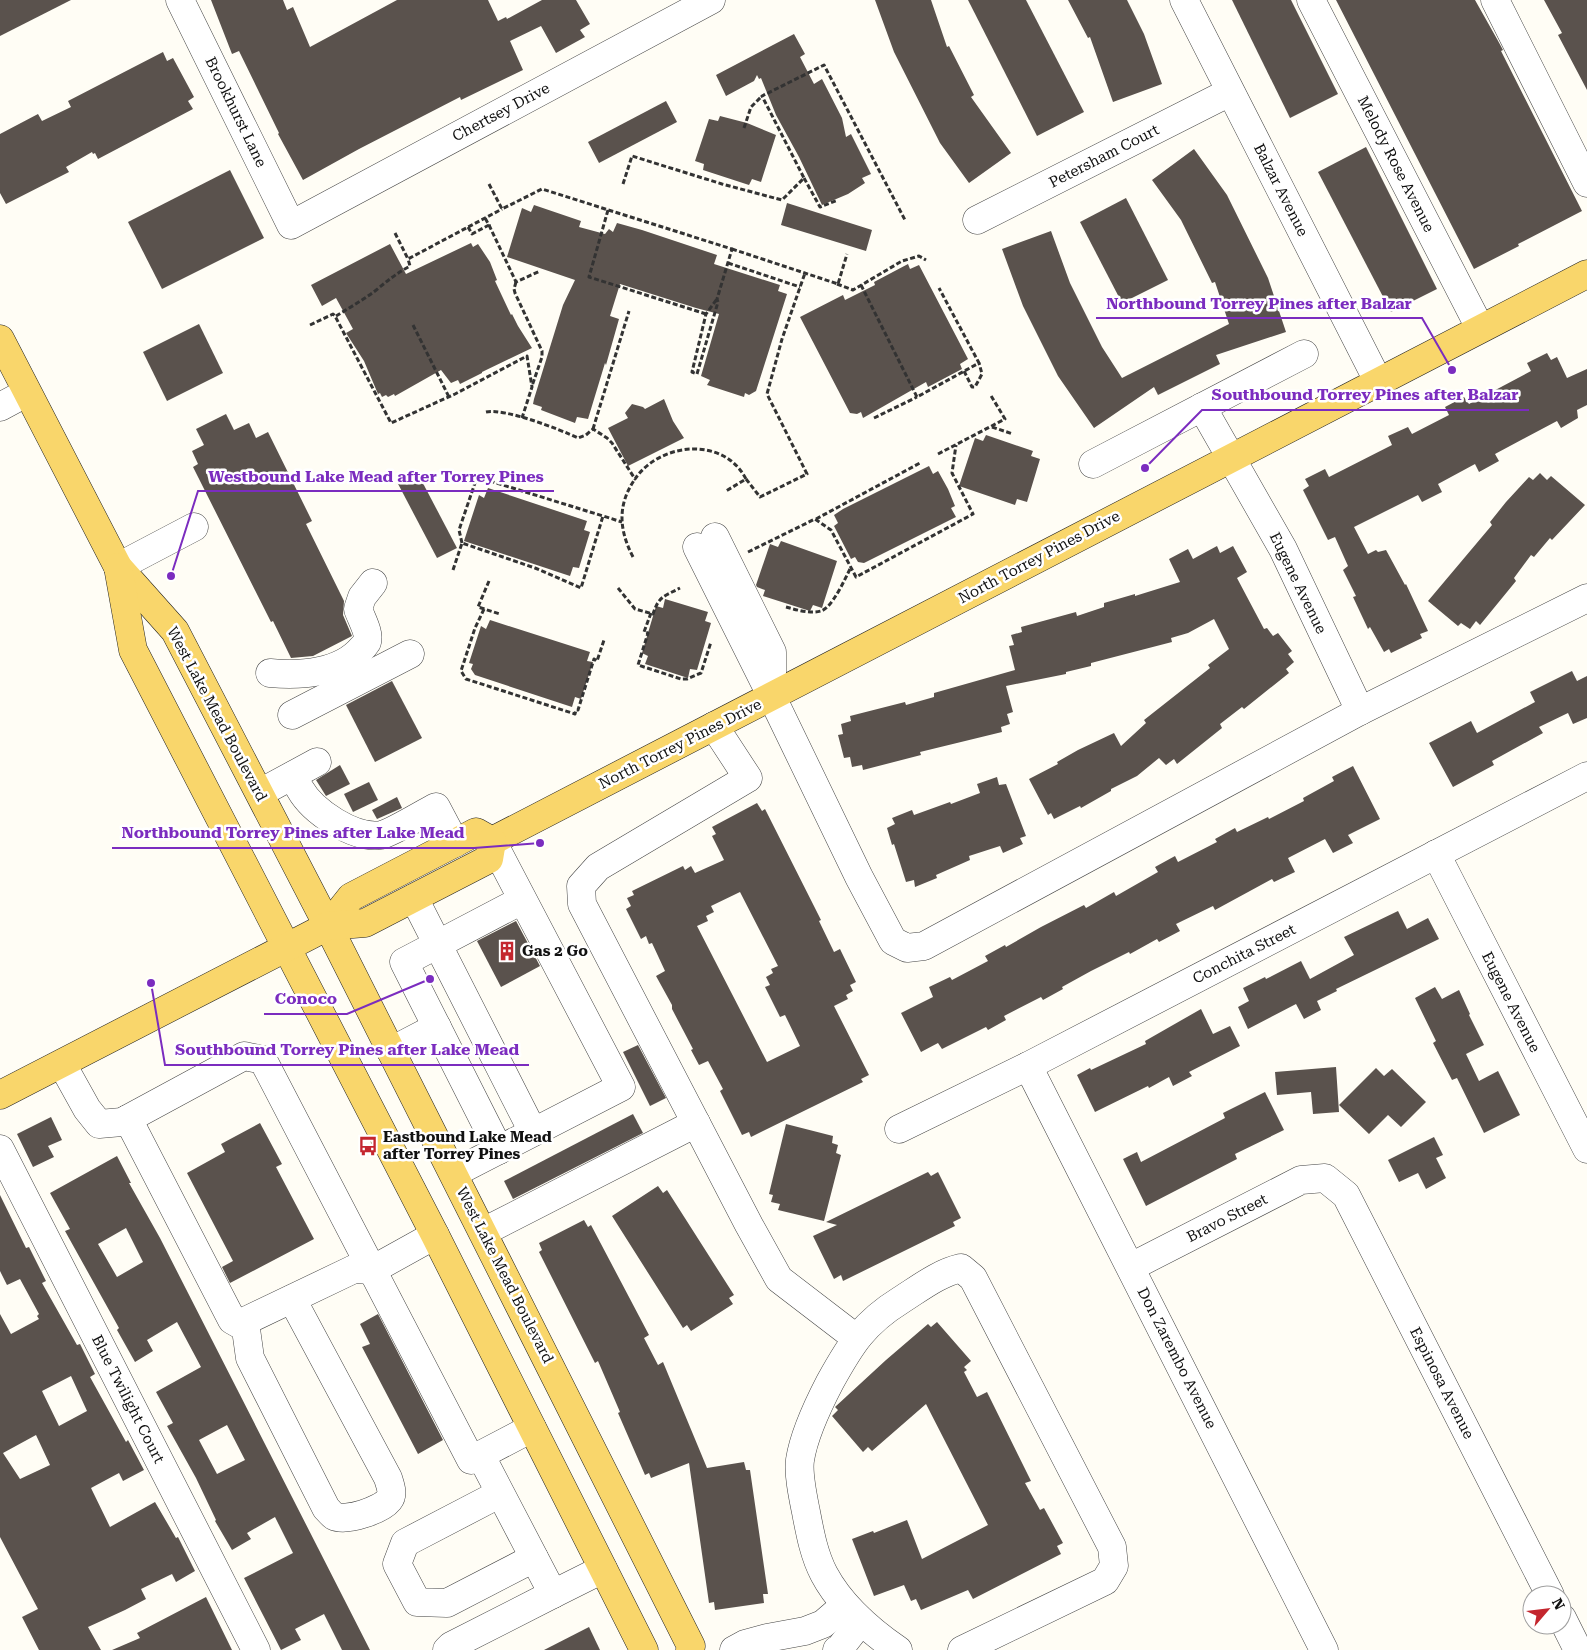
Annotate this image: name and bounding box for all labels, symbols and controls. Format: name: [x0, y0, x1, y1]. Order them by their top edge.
street label: Brookhurst Lane: [201, 54, 271, 170]
street label: Chertsey Drive: [449, 79, 553, 145]
street label: Melody Rose Avenue: [1354, 93, 1438, 235]
street label: Petersham Court: [1046, 120, 1162, 192]
street label: Balzar Avenue: [1250, 141, 1312, 239]
callout: Northbound Torrey Pines after Balzar: [1096, 287, 1422, 318]
text: Northbound Torrey Pines after Balzar: [1106, 294, 1412, 313]
callout: Southbound Torrey Pines after Balzar: [1202, 379, 1529, 410]
text: Southbound Torrey Pines after Balzar: [1212, 385, 1518, 404]
callout: Westbound Lake Mead after Torrey Pines: [198, 460, 554, 491]
text: Westbound Lake Mead after Torrey Pines: [208, 467, 544, 486]
street label: North Torrey Pines Drive: [955, 507, 1123, 607]
street label: Eugene Avenue: [1266, 529, 1330, 637]
street label: West Lake Mead Boulevard: [163, 624, 271, 805]
street label: North Torrey Pines Drive: [596, 695, 764, 793]
callout: Northbound Torrey Pines after Lake Mead: [112, 817, 474, 848]
text: Northbound Torrey Pines after Lake Mead: [122, 823, 465, 842]
street label: Conchita Street: [1190, 920, 1299, 988]
building icon: Gas 2 Go: [496, 940, 518, 962]
place label: Gas 2 Go: [522, 942, 588, 960]
street label: Eugene Avenue: [1478, 949, 1544, 1055]
callout: Conoco: [264, 983, 347, 1014]
text: Conoco: [275, 989, 337, 1008]
callout: Southbound Torrey Pines after Lake Mead: [165, 1034, 529, 1065]
text: Southbound Torrey Pines after Lake Mead: [175, 1040, 519, 1059]
place label: Eastbound Lake Mead after Torrey Pines: [383, 1128, 552, 1163]
bus stop icon: Eastbound Lake Mead after Torrey Pines: [357, 1135, 379, 1157]
street label: West Lake Mead Boulevard: [453, 1184, 558, 1366]
street label: Bravo Street: [1184, 1190, 1271, 1246]
street label: Don Zarembo Avenue: [1134, 1284, 1220, 1432]
street label: Espinosa Avenue: [1406, 1324, 1478, 1442]
street label: Blue Twilight Court: [88, 1332, 168, 1467]
north arrow: [1522, 1585, 1572, 1635]
text: N: [1549, 1595, 1568, 1613]

